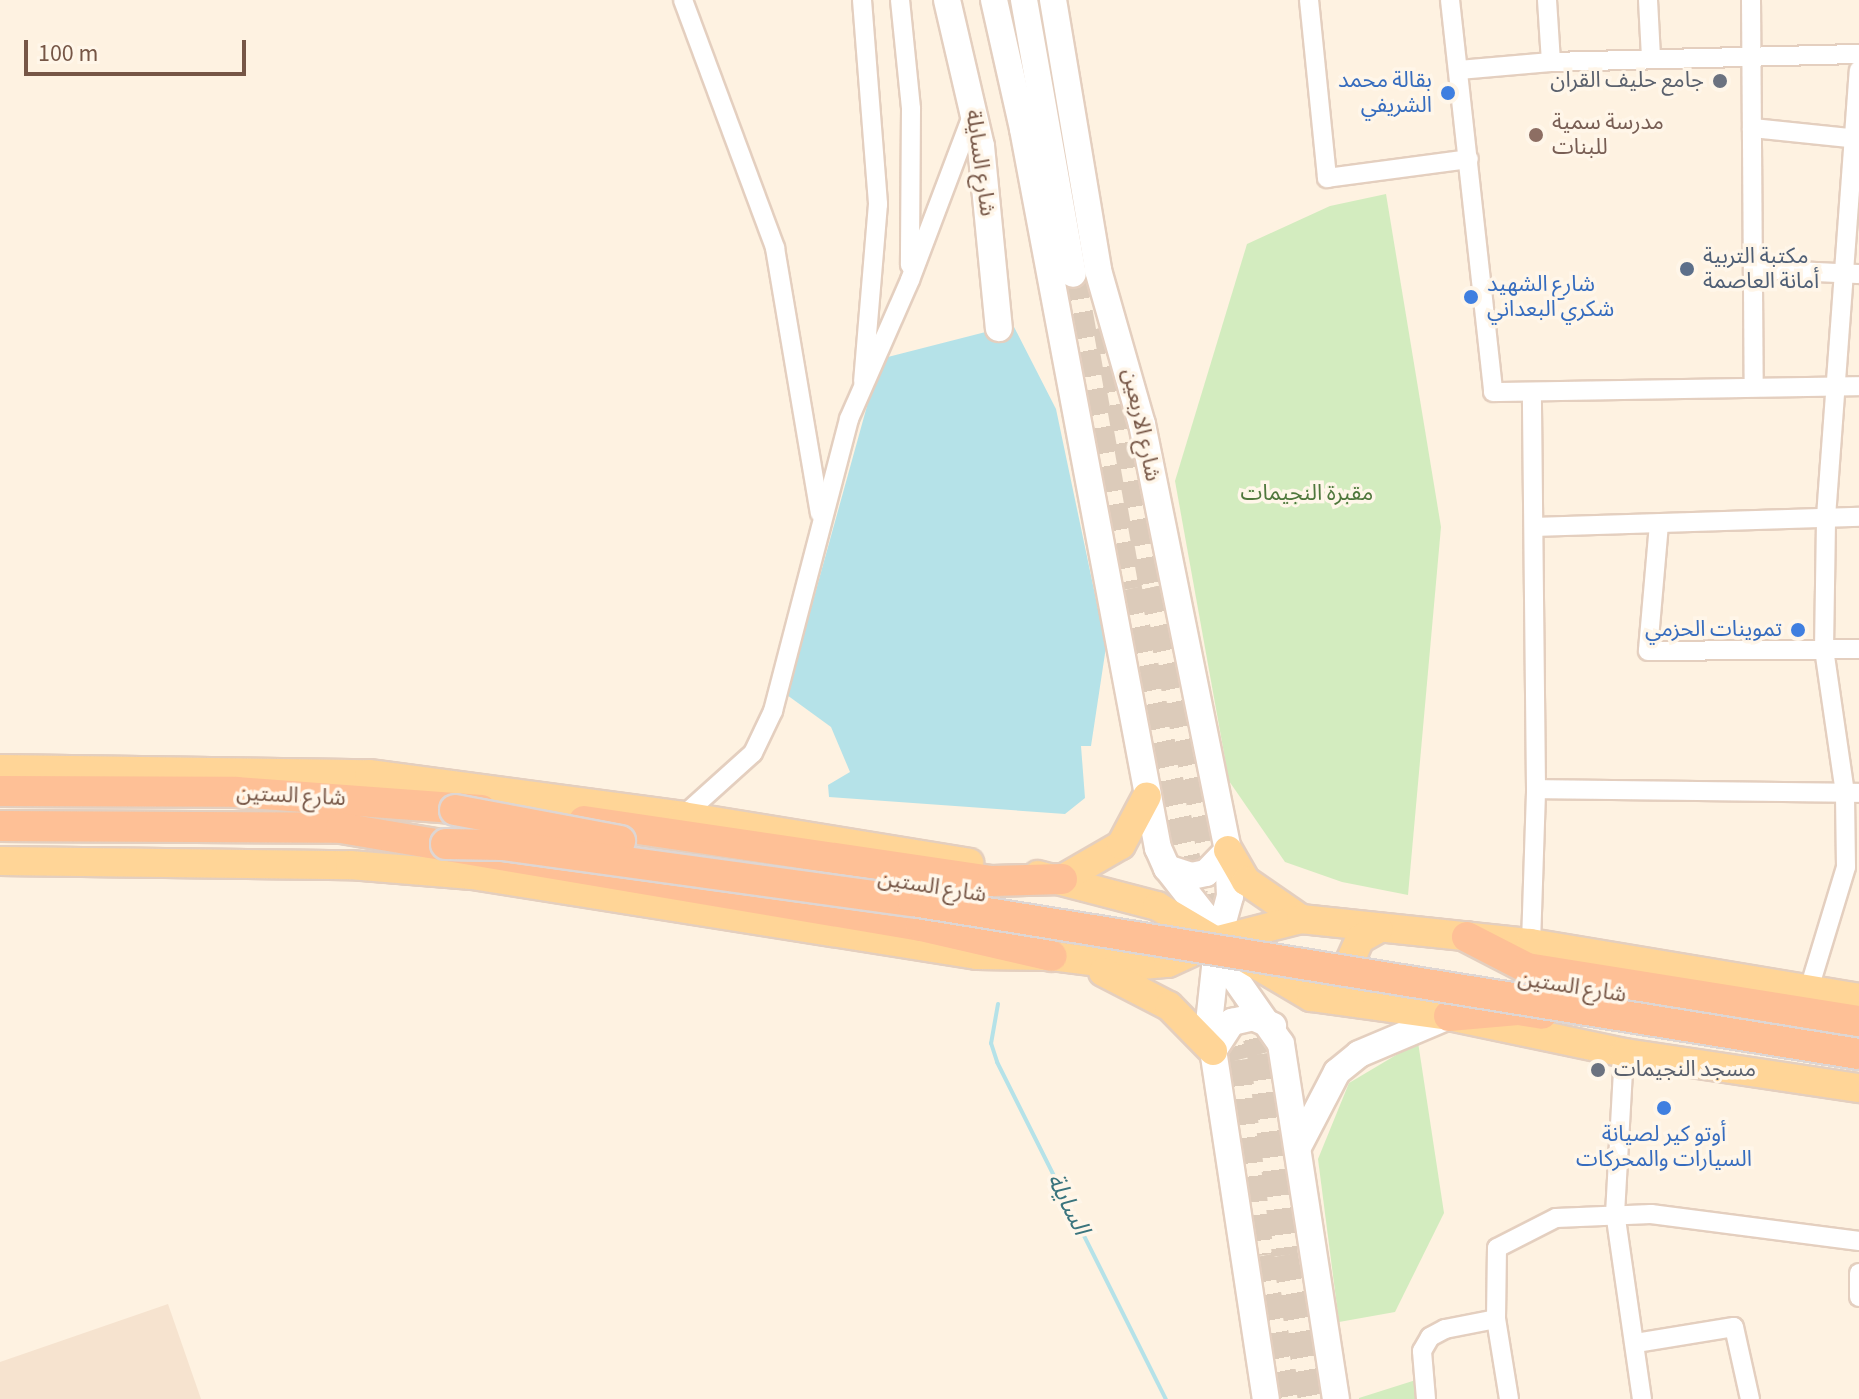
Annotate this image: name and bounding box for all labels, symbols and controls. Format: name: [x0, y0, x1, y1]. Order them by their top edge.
scale bar: [28, 24, 250, 74]
text: 100 m: [38, 36, 98, 71]
place label: بقالة محمد الشريفي: [1338, 67, 1432, 118]
place label: جامع حليف القران: [1550, 68, 1704, 94]
marker: جامع حليف القران: [1711, 72, 1729, 90]
marker: بقالة محمد الشريفي: [1439, 84, 1457, 102]
street label: شارع السايلة: [959, 108, 1001, 218]
place label: مدرسة سمية للبنات: [1552, 109, 1664, 160]
marker: مدرسة سمية للبنات: [1527, 126, 1545, 144]
place label: مكتبة التربية أمانة العاصمة: [1703, 243, 1819, 294]
marker: مكتبة التربية أمانة العاصمة: [1678, 260, 1696, 278]
place label: شارع الشهيد شكري البعداني: [1487, 271, 1614, 322]
marker: شارع الشهيد شكري البعداني: [1462, 288, 1480, 306]
street label: شارع الاربعين: [1116, 366, 1166, 484]
park label: مقبرة النجيمات: [1241, 481, 1373, 507]
place label: تموينات الحزمي: [1645, 617, 1782, 643]
marker: تموينات الحزمي: [1789, 621, 1807, 639]
street label: شارع الستين: [236, 780, 346, 812]
street label: شارع الستين: [876, 865, 988, 909]
street label: شارع الستين: [1516, 965, 1628, 1009]
place label: مسجد النجيمات: [1614, 1057, 1756, 1083]
marker: مسجد النجيمات: [1589, 1061, 1607, 1079]
marker: أوتو كير لصيانة السيارات والمحركات: [1655, 1099, 1673, 1117]
place label: أوتو كير لصيانة السيارات والمحركات: [1576, 1121, 1752, 1172]
water label: السايلة: [1040, 1168, 1096, 1240]

